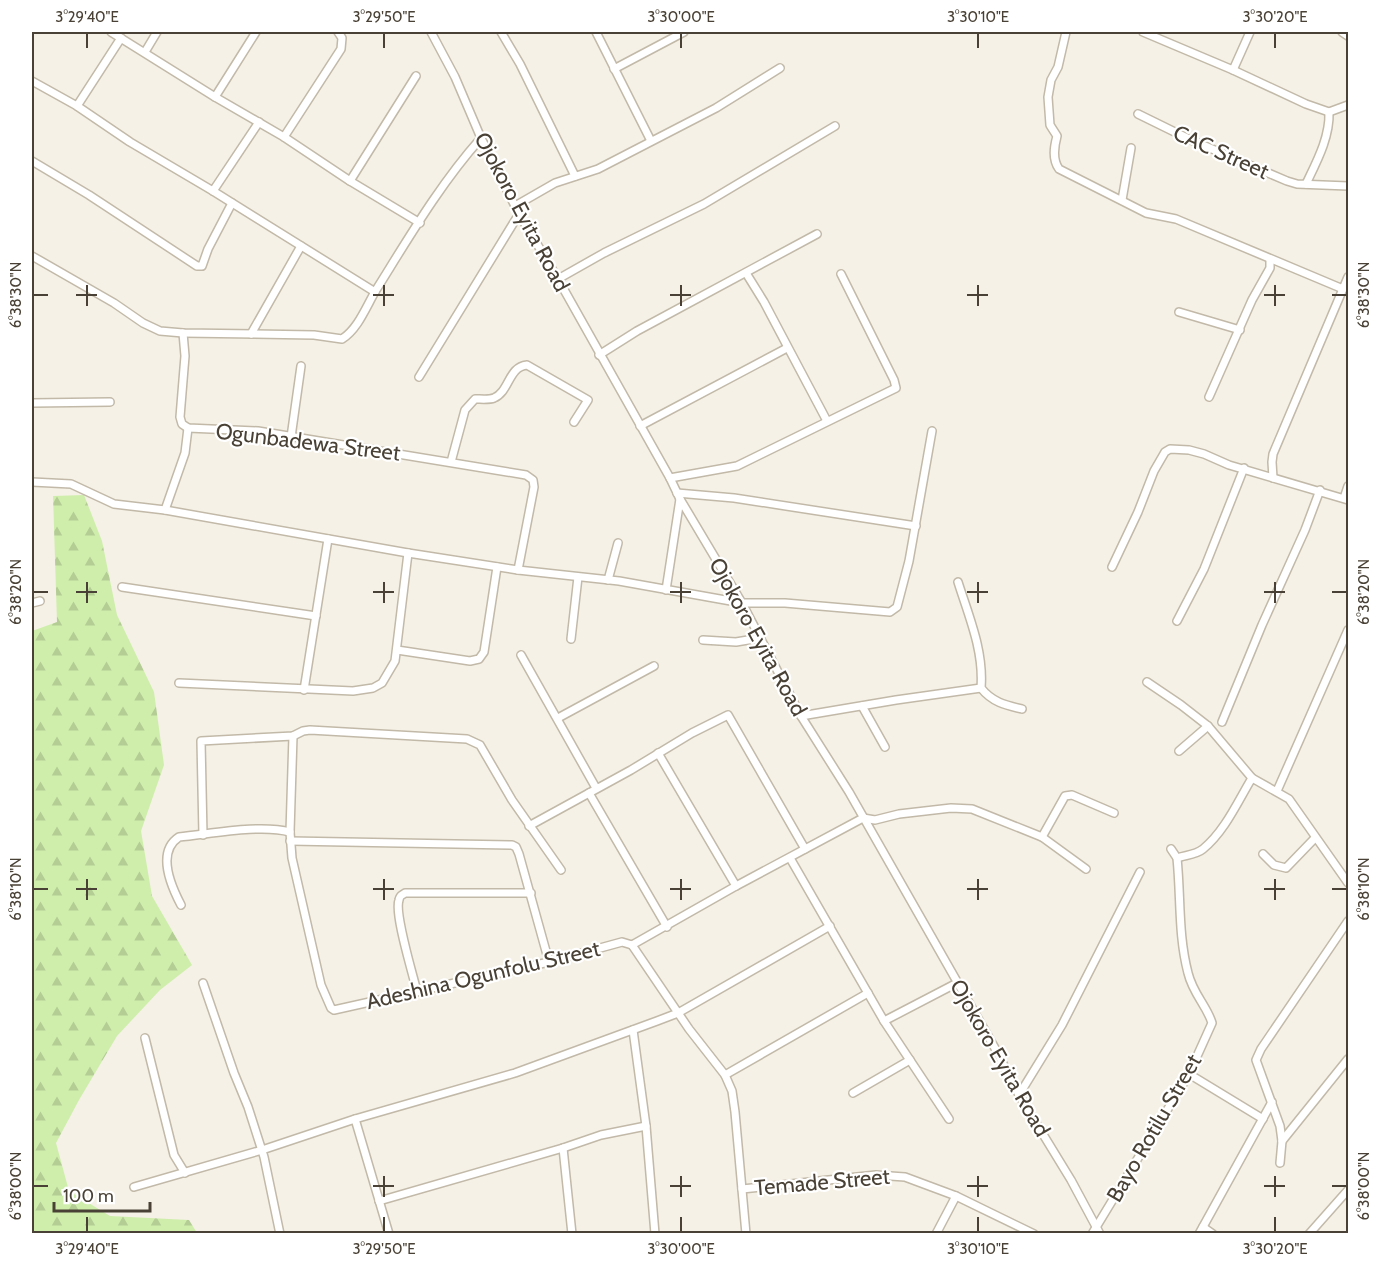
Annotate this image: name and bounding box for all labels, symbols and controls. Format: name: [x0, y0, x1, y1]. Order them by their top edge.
text: 3°29'40"E: [55, 8, 119, 26]
text: 3°29'50"E: [352, 8, 416, 26]
text: 3°30'00"E: [647, 8, 715, 26]
text: 3°30'10"E: [947, 8, 1009, 26]
text: 3°30'20"E: [1242, 8, 1308, 26]
street label: CAC Street: [1169, 119, 1274, 185]
street label: Ojokoro Eyita Road: [469, 128, 575, 296]
text: 6°38'30"N: [7, 262, 25, 328]
text: 6°38'30"N: [1355, 262, 1373, 328]
street label: Ogunbadewa Street: [214, 417, 402, 467]
street label: Ojokoro Eyita Road: [703, 553, 813, 721]
text: 6°38'20"N: [7, 559, 25, 625]
text: 6°38'20"N: [1355, 559, 1373, 625]
text: 6°38'10"N: [7, 857, 25, 921]
text: 6°38'10"N: [1355, 857, 1373, 921]
street label: Adeshina Ogunfolu Street: [363, 935, 603, 1015]
street label: Ojokoro Eyita Road: [944, 975, 1056, 1141]
street label: Bayo Rotilu Street: [1101, 1049, 1208, 1207]
text: 6°38'00"N: [7, 1152, 25, 1220]
text: 6°38'00"N: [1355, 1152, 1373, 1220]
street label: Temade Street: [753, 1163, 892, 1201]
scale bar: [54, 1175, 150, 1213]
text: 100 m: [63, 1185, 114, 1207]
text: 3°29'40"E: [55, 1240, 119, 1258]
text: 3°29'50"E: [352, 1240, 416, 1258]
text: 3°30'00"E: [647, 1240, 715, 1258]
text: 3°30'10"E: [947, 1240, 1009, 1258]
text: 3°30'20"E: [1242, 1240, 1308, 1258]

